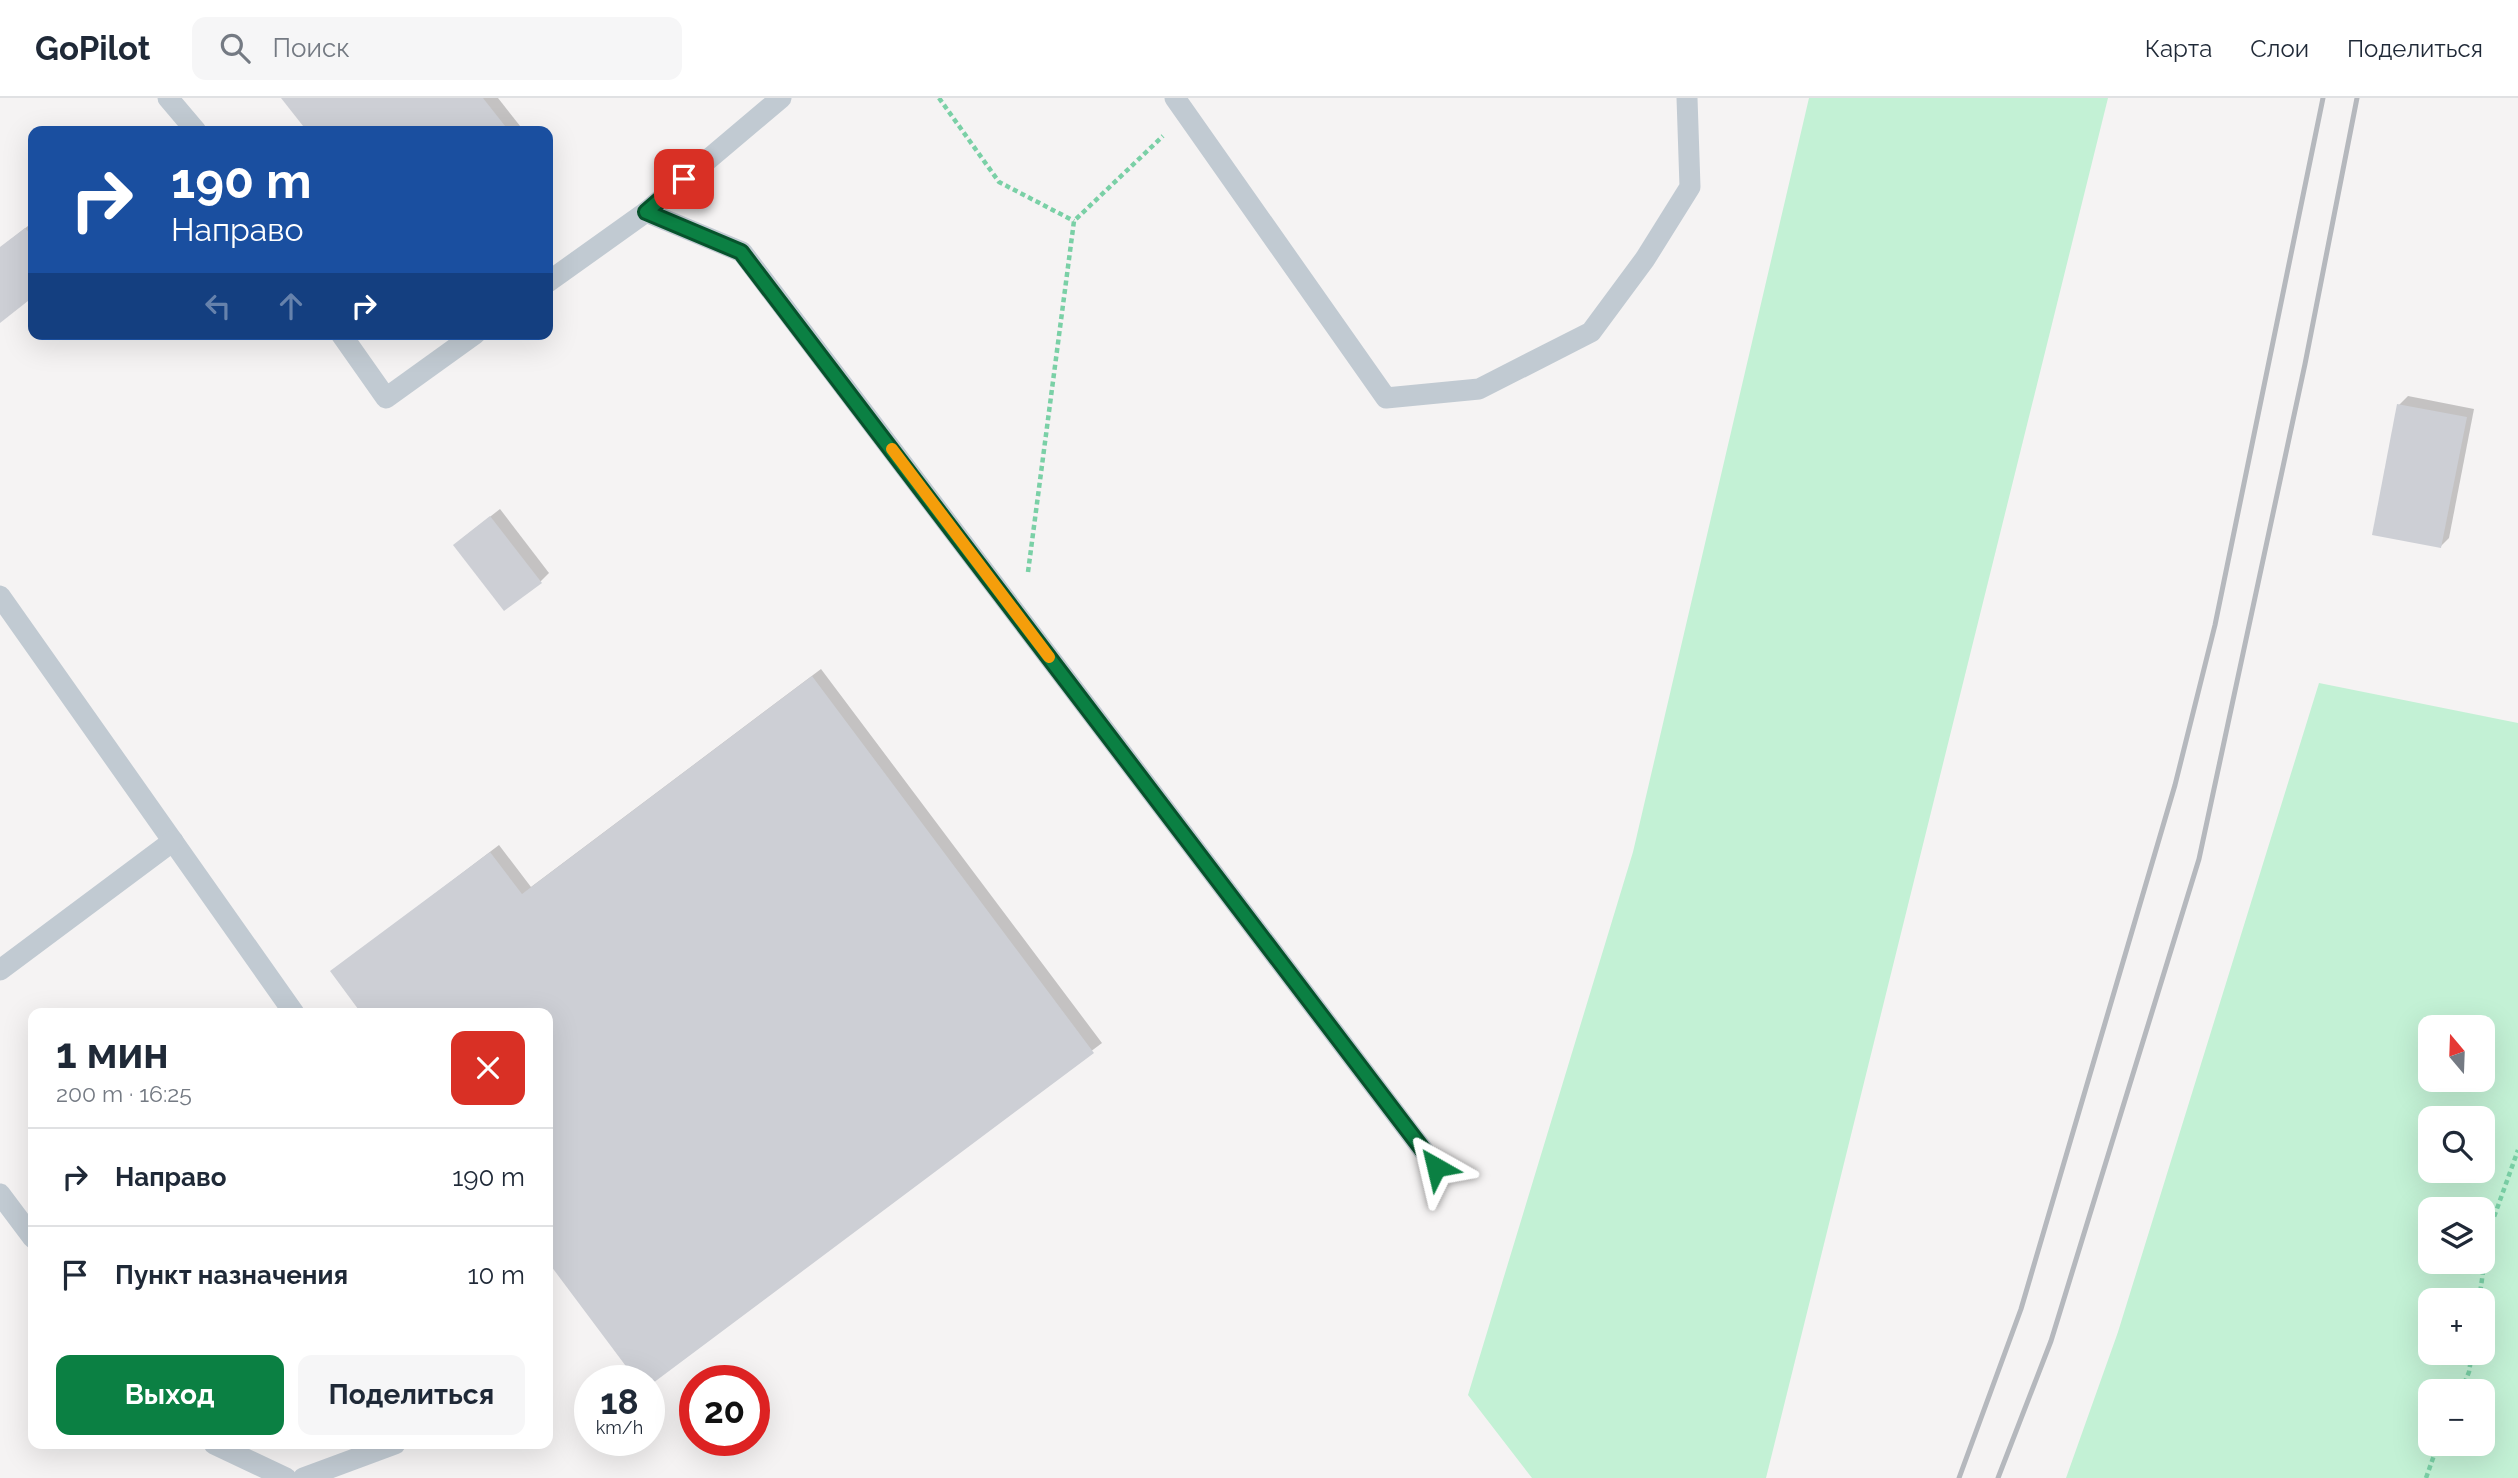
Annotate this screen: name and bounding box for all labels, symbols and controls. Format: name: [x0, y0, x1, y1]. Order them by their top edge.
search box: [192, 17, 682, 80]
text: GoPilot: [35, 29, 150, 68]
icon: search: [216, 29, 254, 67]
text: Поиск: [272, 33, 350, 63]
text: Карта: [2145, 34, 2212, 63]
text: Слои: [2250, 34, 2309, 63]
text: Поделиться: [2347, 34, 2483, 63]
pin: [654, 149, 714, 209]
text: 190 m: [171, 152, 312, 209]
icon: right: [56, 154, 147, 245]
icon: arrive: [665, 160, 703, 198]
text: Направо: [171, 211, 303, 248]
icon: left: [199, 287, 237, 325]
icon: ahead: [272, 287, 310, 325]
icon: right: [345, 287, 383, 325]
north arrow: [2418, 1015, 2496, 1092]
map controls: [2418, 1015, 2495, 1456]
text: 1 мин: [56, 1029, 169, 1078]
button: close: [451, 1031, 525, 1105]
text: 200 m · 16:25: [56, 1080, 192, 1107]
button: search: [2418, 1106, 2495, 1183]
position arrow: [1399, 1130, 1473, 1204]
icon: right: [56, 1158, 94, 1196]
text: Направо: [115, 1162, 226, 1192]
text: 190 m: [452, 1162, 525, 1192]
button: layers: [2418, 1197, 2495, 1274]
icon: arrive: [56, 1256, 94, 1294]
text: Пункт назначения: [115, 1260, 348, 1290]
text: 10 m: [467, 1260, 525, 1290]
button: +: [2418, 1288, 2495, 1365]
button: Выход: [56, 1355, 284, 1435]
button: Поделиться: [298, 1355, 525, 1435]
speed limit sign: 20: [679, 1365, 770, 1456]
button: −: [2418, 1379, 2495, 1456]
text: 18: [600, 1381, 639, 1422]
text: km/h: [596, 1417, 643, 1438]

